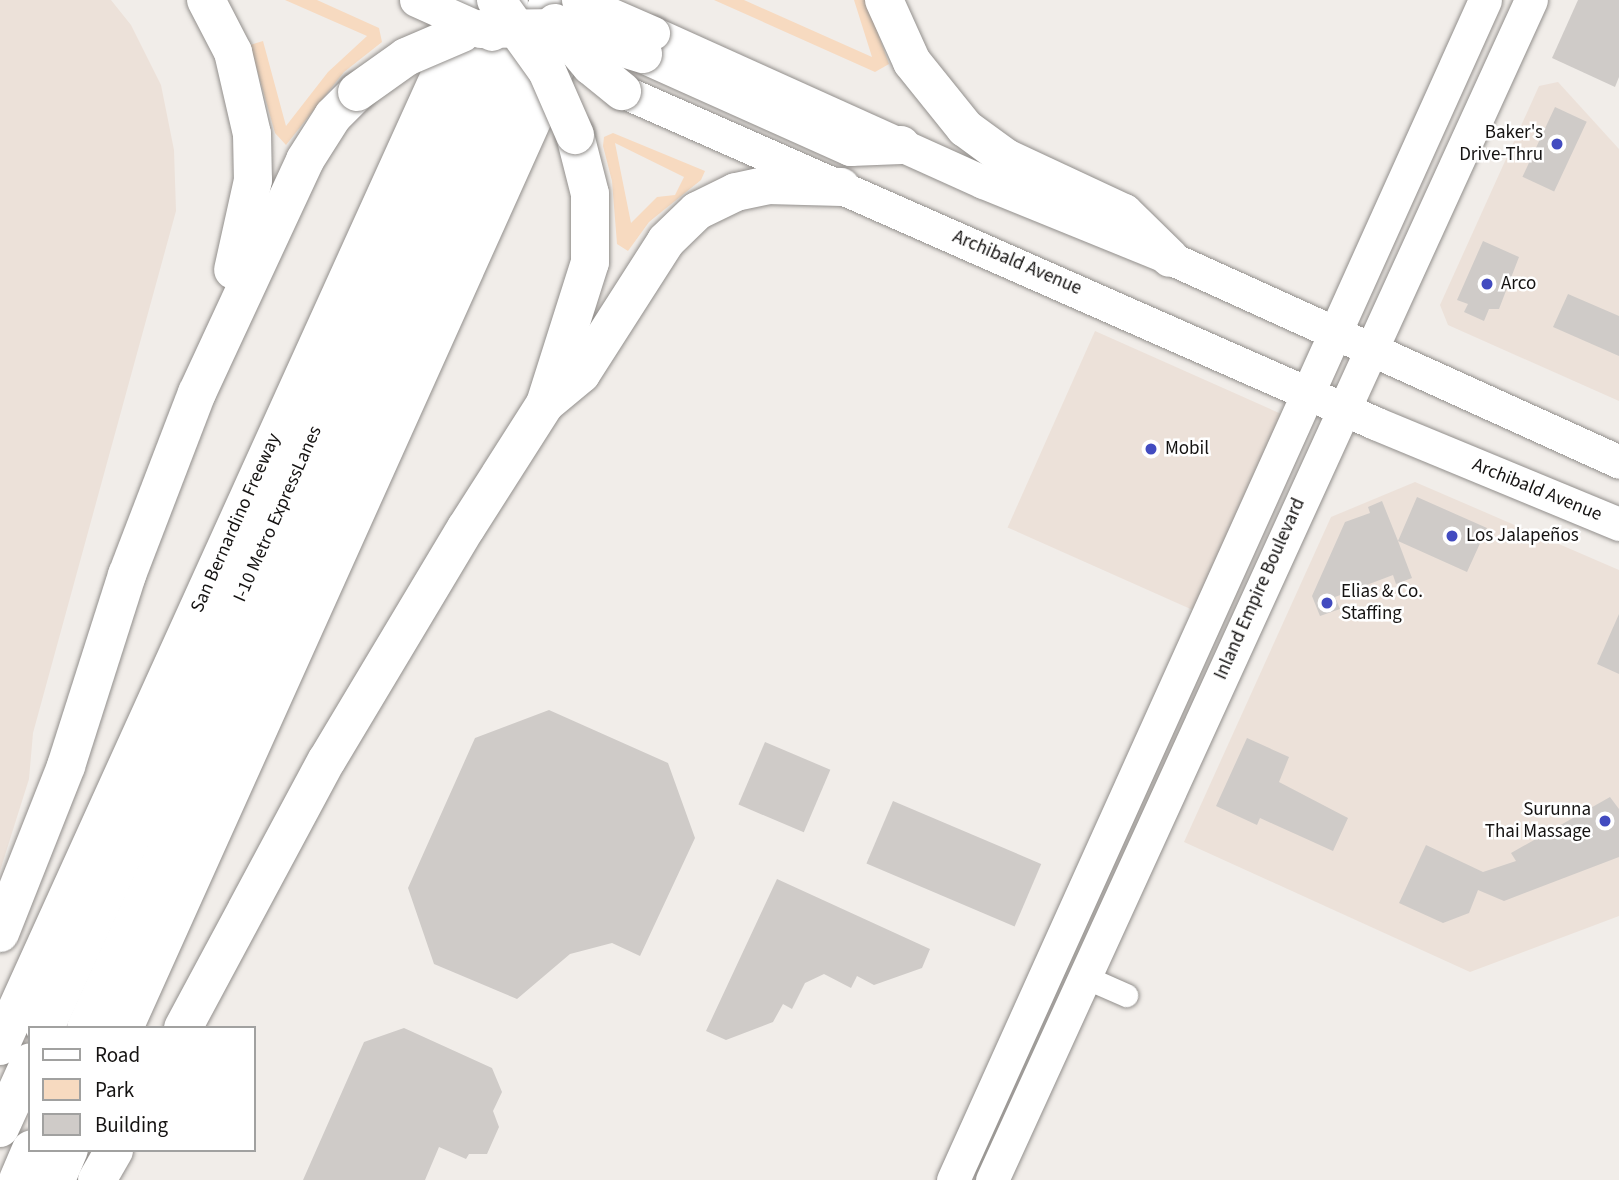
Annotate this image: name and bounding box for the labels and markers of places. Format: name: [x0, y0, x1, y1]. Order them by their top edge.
place label: Baker's Drive-Thru: [1459, 122, 1543, 166]
marker: Baker's Drive-Thru: [1549, 136, 1565, 152]
place label: Arco: [1501, 273, 1536, 295]
marker: Arco: [1479, 276, 1495, 292]
place label: Mobil: [1165, 438, 1209, 460]
marker: Mobil: [1143, 441, 1159, 457]
place label: Los Jalapeños: [1466, 525, 1579, 547]
marker: Los Jalapeños: [1444, 528, 1460, 544]
place label: Elias & Co. Staffing: [1341, 581, 1423, 625]
marker: Elias & Co. Staffing: [1319, 595, 1335, 611]
place label: Surunna Thai Massage: [1485, 799, 1591, 843]
marker: Surunna Thai Massage: [1597, 813, 1613, 829]

